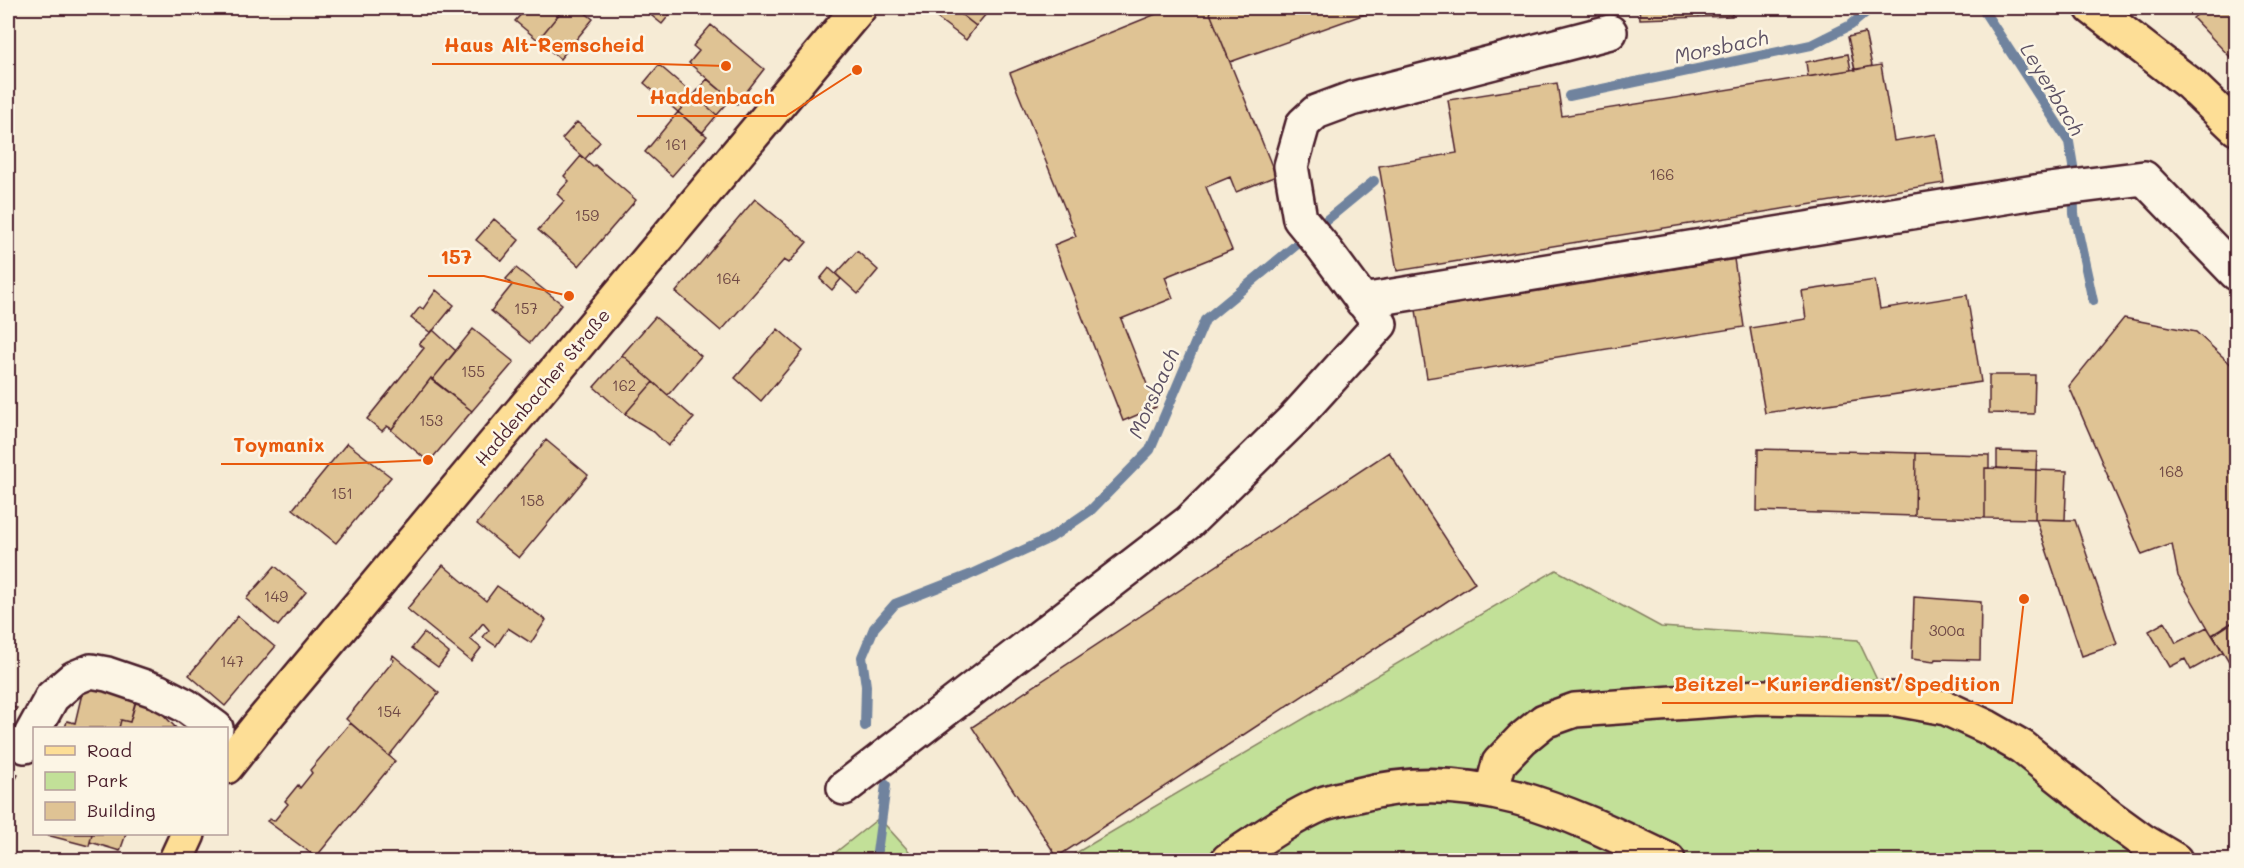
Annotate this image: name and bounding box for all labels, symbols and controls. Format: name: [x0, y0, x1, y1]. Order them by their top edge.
water label: Morsbach: [1671, 23, 1771, 69]
callout: Haus Alt-Remscheid: [432, 26, 656, 64]
text: Haus Alt-Remscheid: [444, 31, 645, 57]
water label: Leyerbach: [2015, 38, 2091, 140]
callout: Haddenbach: [637, 78, 786, 116]
text: Haddenbach: [649, 83, 775, 109]
house number: 161: [665, 134, 687, 154]
house number: 166: [1650, 164, 1674, 184]
house number: 159: [575, 205, 599, 225]
callout: 157: [428, 238, 484, 276]
text: 157: [440, 243, 472, 269]
house number: 164: [716, 268, 740, 288]
house number: 157: [514, 298, 538, 318]
street label: Haddenbacher Straße: [469, 303, 615, 471]
water label: Morsbach: [1122, 344, 1184, 442]
house number: 155: [461, 361, 485, 381]
house number: 162: [612, 375, 636, 395]
house number: 153: [419, 410, 443, 430]
callout: Toymanix: [221, 426, 337, 464]
text: Toymanix: [233, 431, 325, 457]
house number: 168: [2159, 461, 2183, 481]
house number: 151: [331, 483, 353, 503]
house number: 158: [520, 490, 544, 510]
house number: 149: [264, 586, 288, 606]
house number: 300a: [1929, 620, 1965, 640]
house number: 147: [220, 651, 244, 671]
callout: Beitzel - Kurierdienst/Spedition: [1662, 665, 2012, 703]
text: Beitzel - Kurierdienst/Spedition: [1674, 670, 2000, 696]
house number: 154: [377, 701, 401, 721]
legend: [33, 727, 228, 835]
text: Road: [87, 738, 132, 762]
text: Park: [87, 768, 128, 792]
text: Building: [87, 798, 155, 822]

